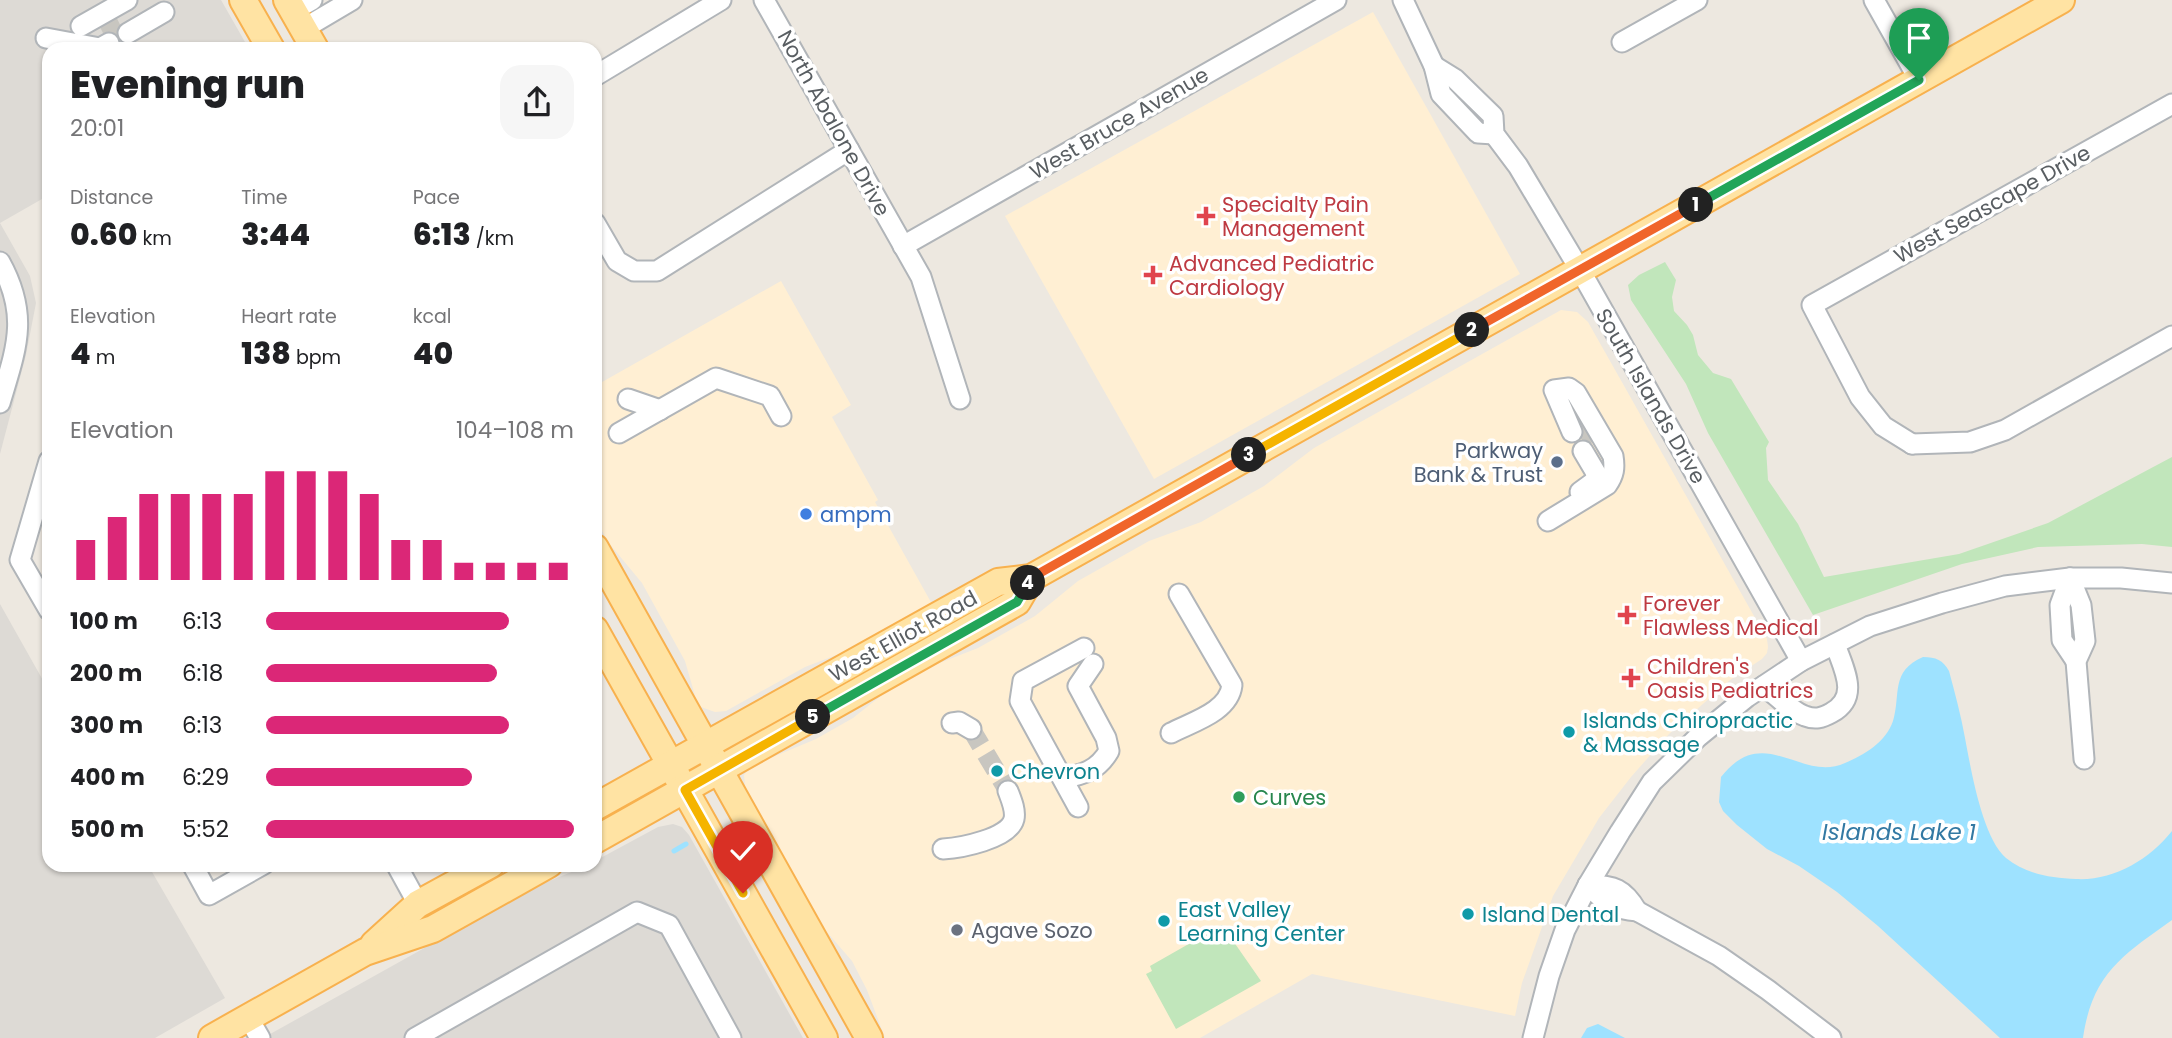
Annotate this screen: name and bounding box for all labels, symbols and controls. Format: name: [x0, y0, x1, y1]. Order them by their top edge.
pin: [1889, 8, 1949, 80]
icon: arrive: [1900, 19, 1938, 57]
street label: North Abalone Drive: [771, 25, 897, 221]
text: Evening run: [70, 58, 305, 111]
street label: West Bruce Avenue: [1024, 60, 1214, 186]
button: share: [500, 65, 574, 139]
text: 20:01: [70, 112, 124, 144]
street label: West Seascape Drive: [1888, 138, 2096, 270]
text: Distance: [70, 184, 153, 211]
text: Time: [241, 184, 288, 211]
text: Pace: [413, 184, 460, 211]
pin: 1: [1678, 188, 1714, 222]
place label: Specialty Pain Management: [1222, 190, 1369, 243]
text: 1: [1692, 191, 1699, 218]
marker: Specialty Pain Management: [1196, 206, 1216, 226]
text: 0.60: [70, 213, 138, 256]
text: 3:44: [241, 213, 310, 256]
text: 6:13: [413, 213, 471, 256]
text: km: [138, 225, 172, 252]
text: /km: [471, 225, 514, 252]
place label: Advanced Pediatric Cardiology: [1169, 249, 1374, 302]
marker: Advanced Pediatric Cardiology: [1143, 265, 1163, 285]
text: Elevation: [70, 303, 156, 330]
text: Heart rate: [241, 303, 337, 330]
text: kcal: [413, 303, 452, 330]
street label: South Islands Drive: [1589, 303, 1713, 489]
pin: 2: [1454, 312, 1490, 348]
text: 2: [1466, 316, 1477, 343]
text: 4: [70, 332, 91, 375]
text: 138: [241, 332, 291, 375]
text: 40: [413, 332, 453, 375]
text: m: [91, 344, 115, 371]
text: bpm: [291, 344, 341, 371]
text: Elevation: [70, 414, 174, 446]
text: 104–108 m: [456, 414, 574, 446]
place label: Parkway Bank & Trust: [1414, 436, 1543, 489]
pin: 3: [1232, 438, 1266, 472]
text: 3: [1243, 441, 1254, 468]
marker: Parkway Bank & Trust: [1549, 454, 1565, 470]
place label: ampm: [820, 500, 892, 529]
marker: ampm: [798, 506, 814, 522]
pin: 4: [1010, 566, 1046, 600]
text: 4: [1021, 569, 1034, 596]
street label: West Elliot Road: [824, 583, 982, 689]
place label: Forever Flawless Medical: [1643, 589, 1818, 642]
text: 100 m: [70, 605, 138, 637]
text: 6:13: [182, 605, 222, 637]
marker: Forever Flawless Medical: [1617, 605, 1637, 625]
place label: Children's Oasis Pediatrics: [1647, 652, 1814, 705]
text: 200 m: [70, 657, 142, 689]
text: 6:18: [182, 657, 223, 689]
marker: Children's Oasis Pediatrics: [1621, 668, 1641, 688]
pin: 5: [796, 700, 830, 734]
text: 5: [806, 703, 819, 730]
place label: Islands Chiropractic & Massage: [1583, 706, 1793, 759]
text: 300 m: [70, 709, 143, 741]
text: 6:13: [182, 709, 222, 741]
marker: Islands Chiropractic & Massage: [1561, 724, 1577, 740]
place label: Chevron: [1011, 757, 1100, 786]
text: 400 m: [70, 761, 145, 793]
text: 6:29: [182, 761, 229, 793]
marker: Chevron: [989, 763, 1005, 779]
place label: Curves: [1253, 783, 1326, 812]
marker: Curves: [1231, 789, 1247, 805]
text: 500 m: [70, 813, 144, 845]
text: 5:52: [182, 813, 229, 845]
water label: Islands Lake 1: [1822, 816, 1976, 848]
pin: [713, 821, 773, 893]
icon: check: [724, 832, 762, 870]
place label: East Valley Learning Center: [1178, 895, 1345, 948]
place label: Island Dental: [1482, 900, 1619, 929]
marker: Island Dental: [1460, 906, 1476, 922]
marker: East Valley Learning Center: [1156, 913, 1172, 929]
place label: Agave Sozo: [971, 916, 1093, 945]
marker: Agave Sozo: [949, 922, 965, 938]

